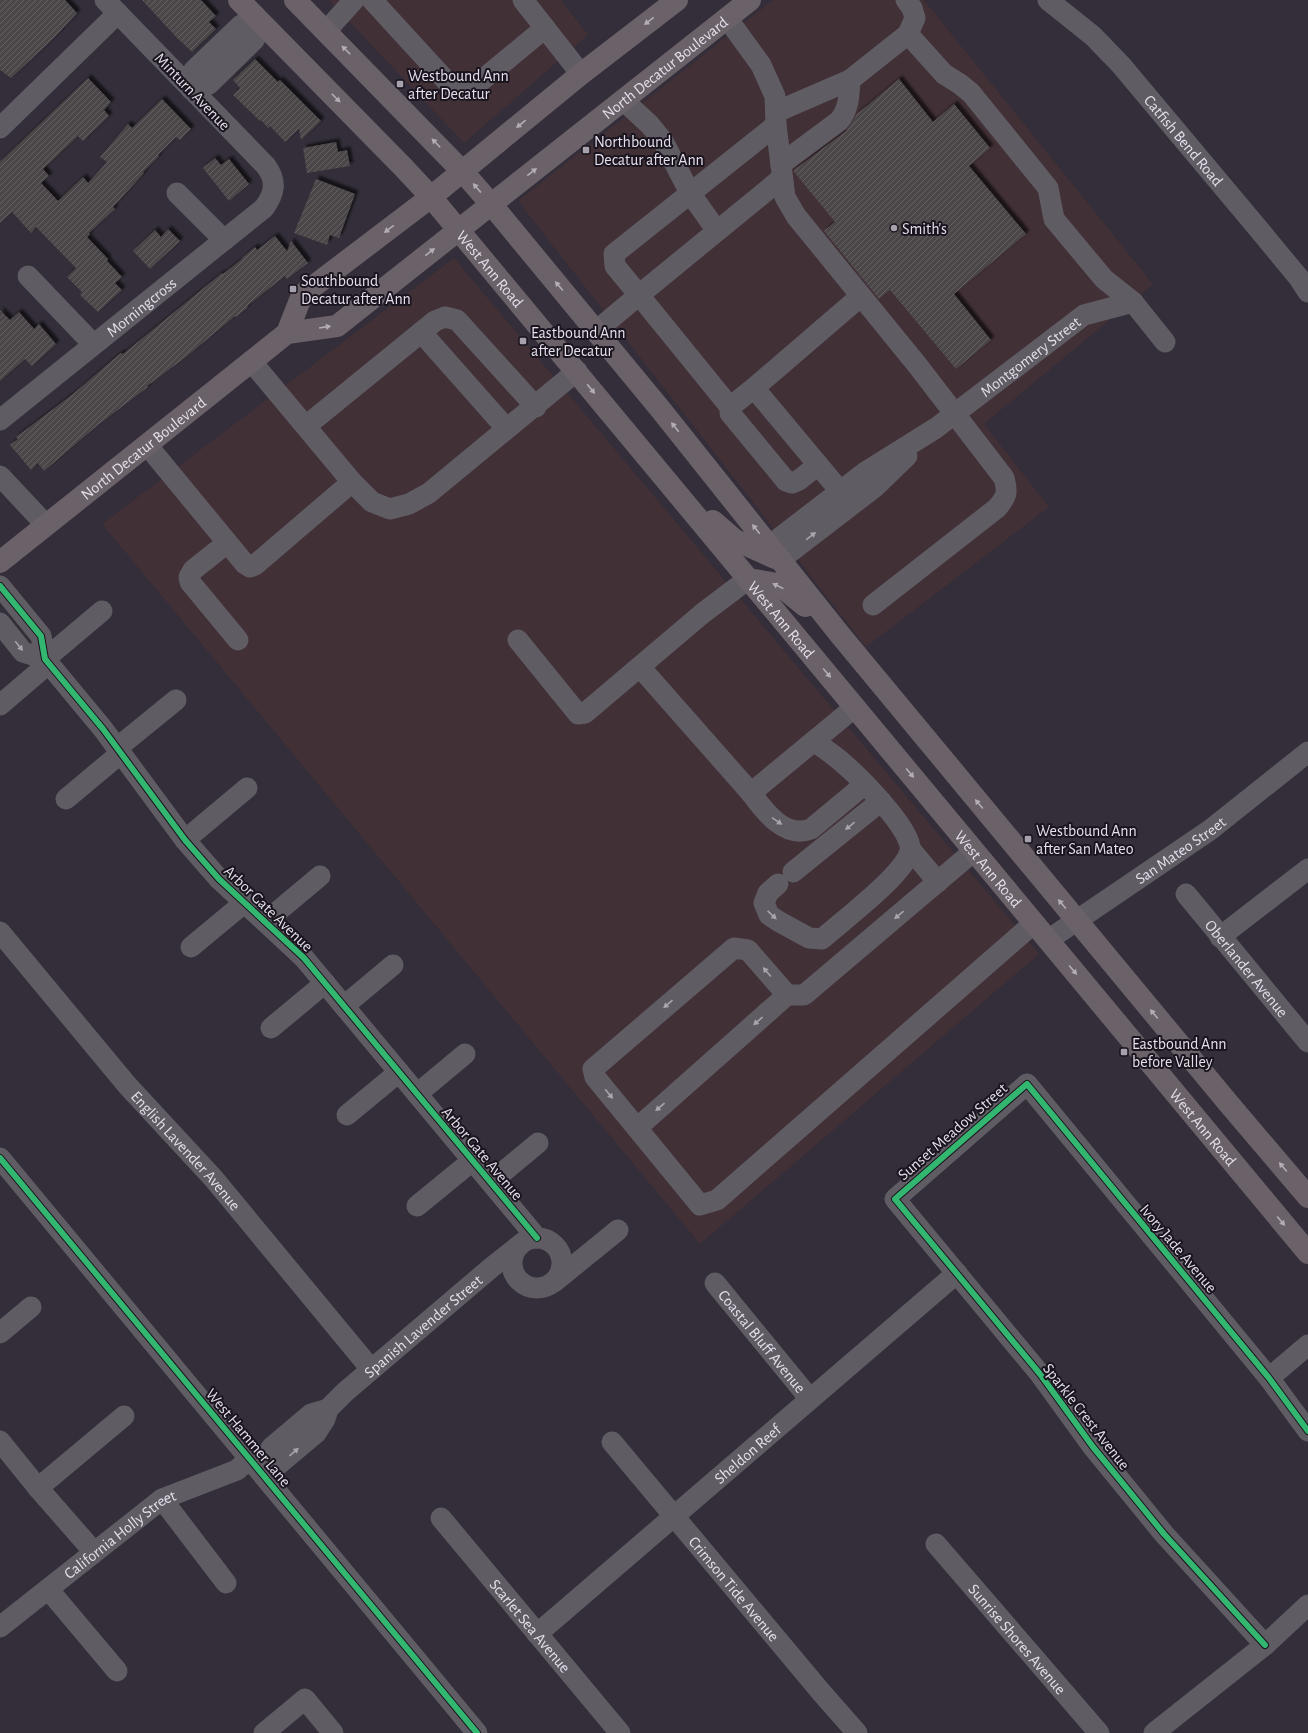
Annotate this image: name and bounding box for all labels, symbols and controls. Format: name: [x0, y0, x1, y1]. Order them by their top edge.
street label: North Decatur Boulevard: [600, 14, 731, 122]
one-way arrow: [644, 17, 655, 26]
one-way arrow: [341, 45, 350, 55]
street label: Minturn Avenue: [152, 50, 233, 133]
place label: Westbound Ann after Decatur: [408, 68, 509, 102]
marker: Westbound Ann after Decatur: [395, 79, 405, 89]
street label: Catfish Bend Road: [1141, 92, 1226, 189]
one-way arrow: [331, 93, 341, 103]
one-way arrow: [516, 119, 527, 128]
place label: Northbound Decatur after Ann: [594, 134, 704, 168]
one-way arrow: [432, 139, 441, 148]
marker: Northbound Decatur after Ann: [581, 145, 591, 155]
one-way arrow: [526, 168, 537, 176]
one-way arrow: [473, 182, 482, 193]
place label: Smith's: [902, 221, 947, 237]
marker: Smith's: [889, 223, 899, 233]
one-way arrow: [383, 225, 394, 234]
street label: West Ann Road: [453, 228, 526, 311]
one-way arrow: [424, 248, 435, 257]
place label: Southbound Decatur after Ann: [301, 273, 411, 307]
street label: Morningcross: [104, 275, 180, 340]
one-way arrow: [555, 280, 564, 291]
marker: Southbound Decatur after Ann: [288, 284, 298, 294]
street label: Montgomery Street: [978, 314, 1084, 400]
one-way arrow: [319, 324, 331, 330]
place label: Eastbound Ann after Decatur: [531, 325, 626, 359]
marker: Eastbound Ann after Decatur: [518, 336, 528, 346]
one-way arrow: [586, 383, 595, 394]
street label: North Decatur Boulevard: [78, 394, 209, 503]
one-way arrow: [670, 422, 679, 433]
one-way arrow: [751, 524, 760, 535]
one-way arrow: [805, 532, 816, 540]
street label: West Ann Road: [745, 578, 817, 661]
one-way arrow: [772, 583, 784, 589]
one-way arrow: [14, 641, 23, 652]
one-way arrow: [822, 668, 831, 679]
one-way arrow: [905, 768, 914, 779]
one-way arrow: [974, 798, 983, 809]
street label: San Mateo Street: [1133, 814, 1229, 887]
one-way arrow: [772, 817, 782, 825]
one-way arrow: [845, 821, 856, 830]
place label: Westbound Ann after San Mateo: [1036, 823, 1137, 857]
street label: West Ann Road: [952, 828, 1024, 911]
marker: Westbound Ann after San Mateo: [1023, 834, 1033, 844]
street label: Arbor Gate Avenue: [221, 863, 316, 955]
one-way arrow: [1057, 898, 1066, 909]
one-way arrow: [767, 911, 777, 920]
one-way arrow: [894, 911, 905, 920]
street label: Oberlander Avenue: [1202, 917, 1291, 1020]
one-way arrow: [1068, 965, 1077, 975]
one-way arrow: [763, 967, 772, 977]
one-way arrow: [663, 1000, 674, 1009]
one-way arrow: [1149, 1009, 1158, 1020]
one-way arrow: [752, 1016, 763, 1025]
place label: Eastbound Ann before Valley: [1132, 1036, 1227, 1071]
marker: Eastbound Ann before Valley: [1119, 1047, 1129, 1057]
street label: Sunset Meadow Street: [895, 1080, 1010, 1183]
street label: West Ann Road: [1166, 1086, 1239, 1169]
street label: English Lavender Avenue: [128, 1088, 243, 1214]
one-way arrow: [605, 1089, 614, 1100]
one-way arrow: [655, 1102, 665, 1111]
street label: Arbor Gate Avenue: [439, 1104, 526, 1203]
one-way arrow: [1278, 1162, 1287, 1173]
street label: Ivory Jade Avenue: [1136, 1201, 1220, 1296]
one-way arrow: [1277, 1215, 1286, 1226]
street label: Spanish Lavender Street: [361, 1272, 486, 1381]
street label: Coastal Bluff Avenue: [715, 1287, 808, 1396]
street label: Sparkle Crest Avenue: [1040, 1360, 1133, 1473]
street label: West Hammer Lane: [203, 1386, 294, 1490]
street label: Sheldon Reef: [711, 1421, 785, 1487]
one-way arrow: [288, 1448, 299, 1457]
street label: California Holly Street: [61, 1487, 178, 1582]
street label: Crimson Tide Avenue: [686, 1534, 782, 1645]
street label: Scarlet Sea Avenue: [487, 1576, 573, 1676]
street label: Sunrise Shores Avenue: [965, 1581, 1069, 1698]

